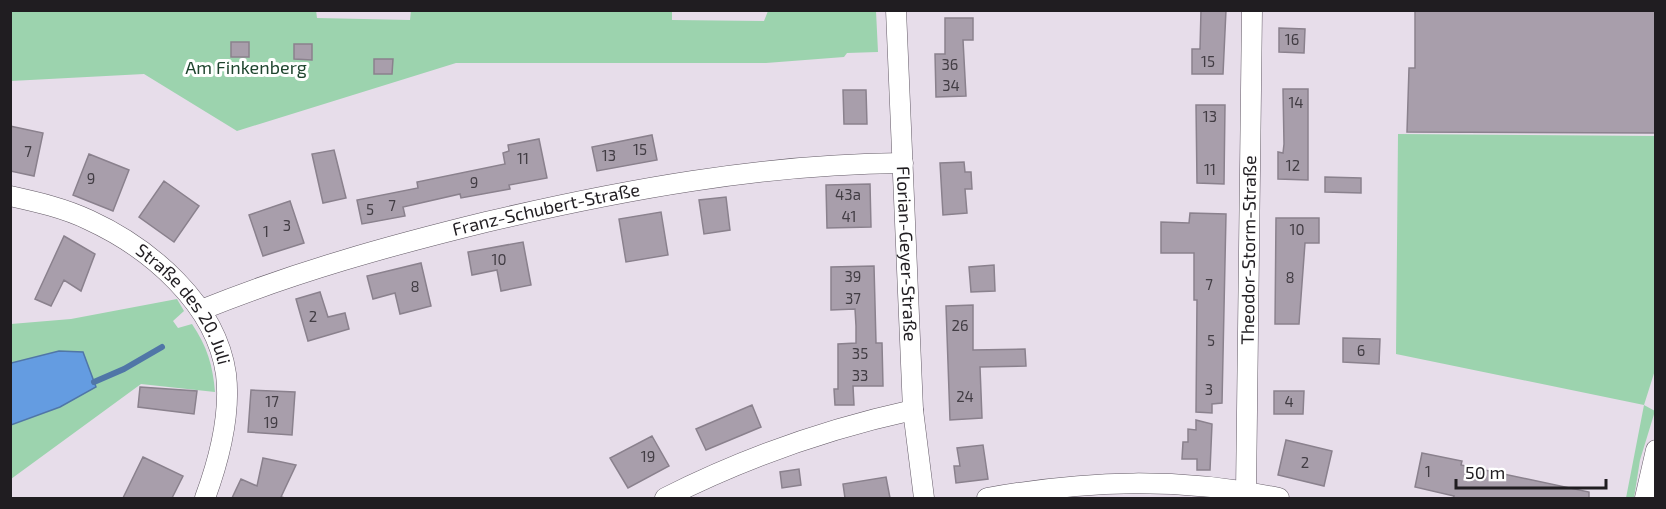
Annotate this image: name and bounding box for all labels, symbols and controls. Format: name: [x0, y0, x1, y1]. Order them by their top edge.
house number: 16: [1285, 30, 1299, 48]
house number: 15: [1201, 52, 1215, 70]
house number: 36: [942, 55, 958, 73]
park label: Am Finkenberg: [185, 56, 307, 78]
house number: 34: [942, 76, 960, 94]
house number: 14: [1288, 93, 1304, 111]
house number: 13: [1203, 107, 1217, 125]
house number: 15: [633, 140, 647, 158]
house number: 7: [24, 142, 32, 160]
house number: 13: [602, 146, 616, 164]
house number: 11: [517, 149, 529, 167]
street label: Theodor-Storm-Straße: [1236, 155, 1260, 345]
house number: 12: [1286, 156, 1300, 174]
house number: 11: [1204, 160, 1216, 178]
street label: Florian-Geyer-Straße: [893, 166, 922, 342]
house number: 9: [87, 169, 95, 187]
house number: 9: [470, 173, 478, 191]
street label: Franz-Schubert-Straße: [450, 178, 641, 240]
house number: 43a: [835, 185, 861, 203]
house number: 7: [388, 196, 396, 214]
house number: 5: [366, 200, 374, 218]
house number: 41: [841, 207, 857, 225]
house number: 3: [283, 216, 291, 234]
house number: 10: [1289, 220, 1305, 238]
house number: 1: [263, 222, 269, 240]
street label: Straße des 20. Juli: [132, 238, 236, 366]
house number: 10: [491, 250, 507, 268]
house number: 39: [845, 267, 861, 285]
house number: 8: [1285, 268, 1295, 286]
house number: 7: [1205, 275, 1213, 293]
house number: 8: [410, 277, 420, 295]
house number: 37: [845, 289, 861, 307]
house number: 2: [309, 307, 317, 325]
house number: 26: [951, 316, 969, 334]
house number: 5: [1207, 331, 1215, 349]
house number: 6: [1357, 341, 1365, 359]
house number: 35: [852, 344, 868, 362]
house number: 33: [852, 366, 868, 384]
house number: 3: [1205, 380, 1213, 398]
house number: 24: [956, 387, 974, 405]
house number: 17: [265, 392, 279, 410]
house number: 4: [1284, 392, 1294, 410]
house number: 19: [264, 413, 278, 431]
house number: 19: [641, 447, 655, 465]
scale bar: [1456, 452, 1606, 490]
house number: 2: [1301, 453, 1309, 471]
text: 50 m: [1465, 461, 1505, 483]
house number: 1: [1425, 462, 1431, 480]

